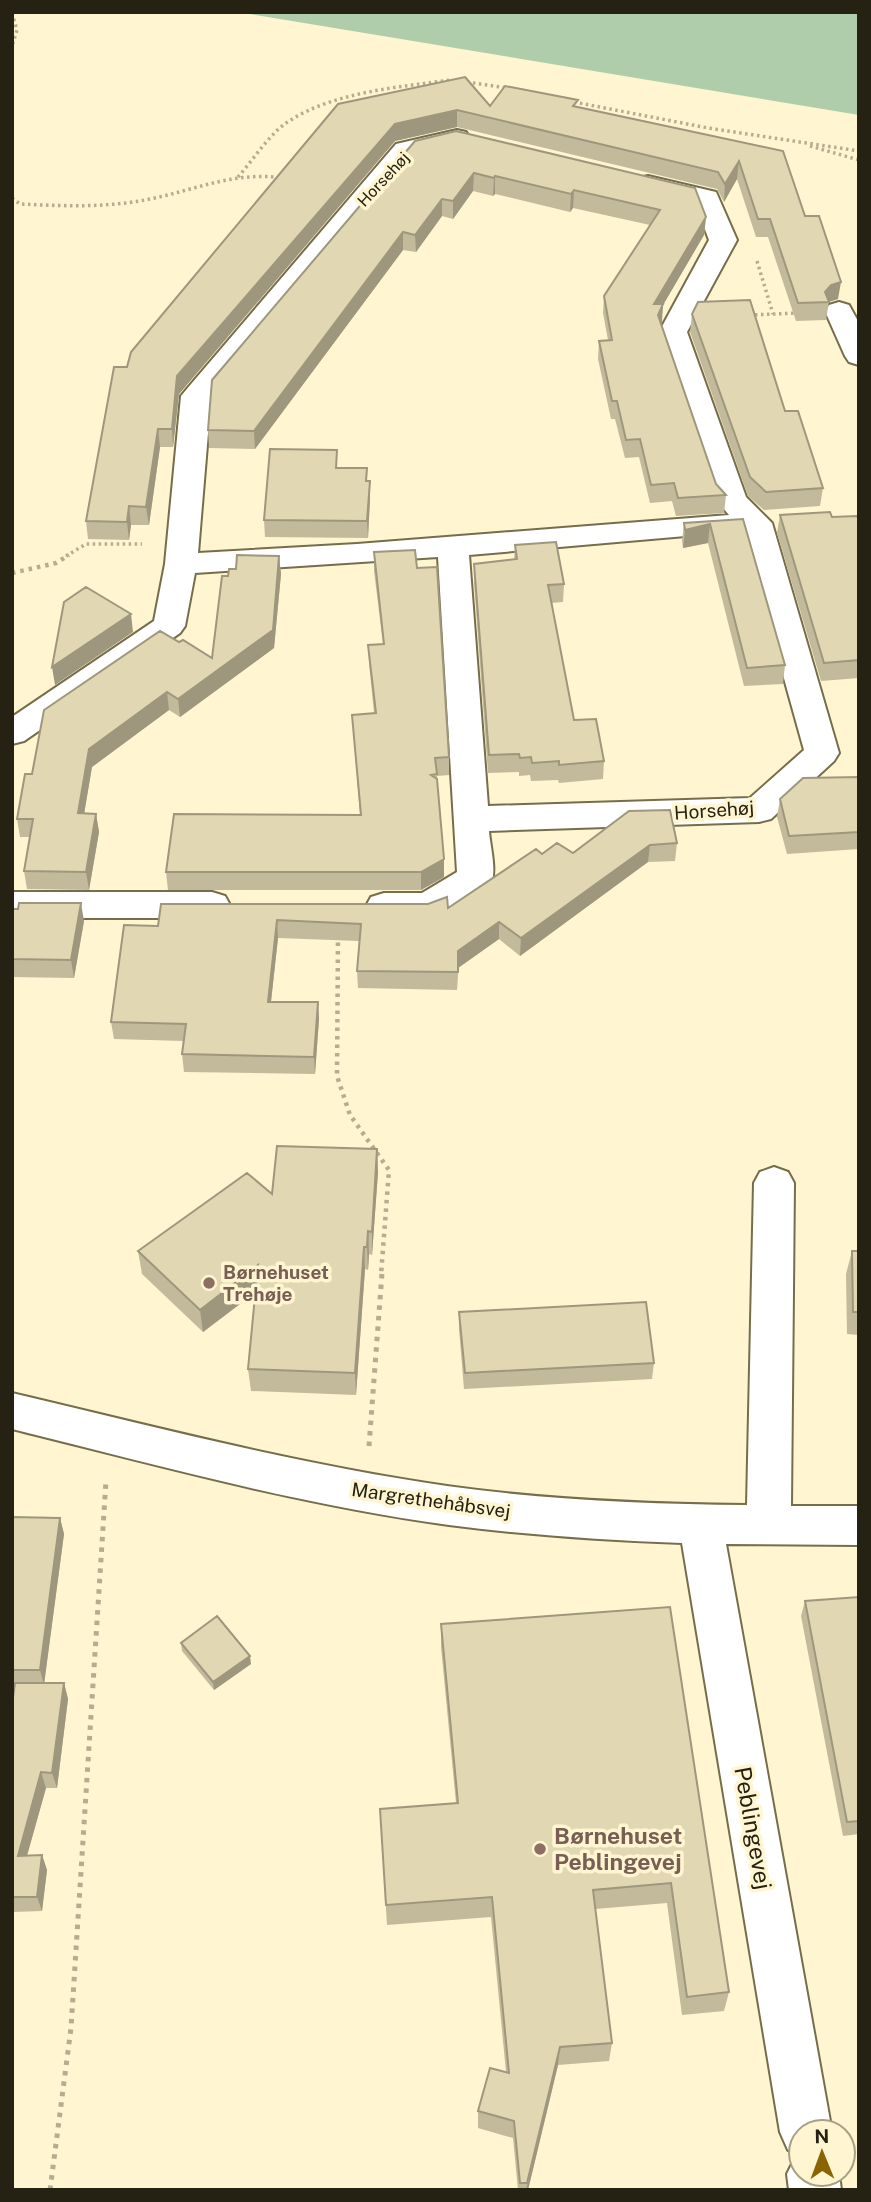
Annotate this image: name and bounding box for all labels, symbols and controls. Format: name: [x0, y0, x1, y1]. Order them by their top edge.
street label: Horsehøj: [353, 148, 413, 210]
street label: Horsehøj: [673, 796, 755, 824]
place label: Børnehuset Trehøje: [223, 1261, 329, 1305]
marker: Børnehuset Trehøje: [201, 1275, 217, 1291]
street label: Margrethehåbsvej: [350, 1478, 512, 1522]
street label: Peblingevej: [729, 1764, 778, 1891]
place label: Børnehuset Peblingevej: [554, 1822, 682, 1875]
marker: Børnehuset Peblingevej: [532, 1841, 548, 1857]
north arrow: [787, 2118, 857, 2188]
text: N: [814, 2125, 829, 2147]

